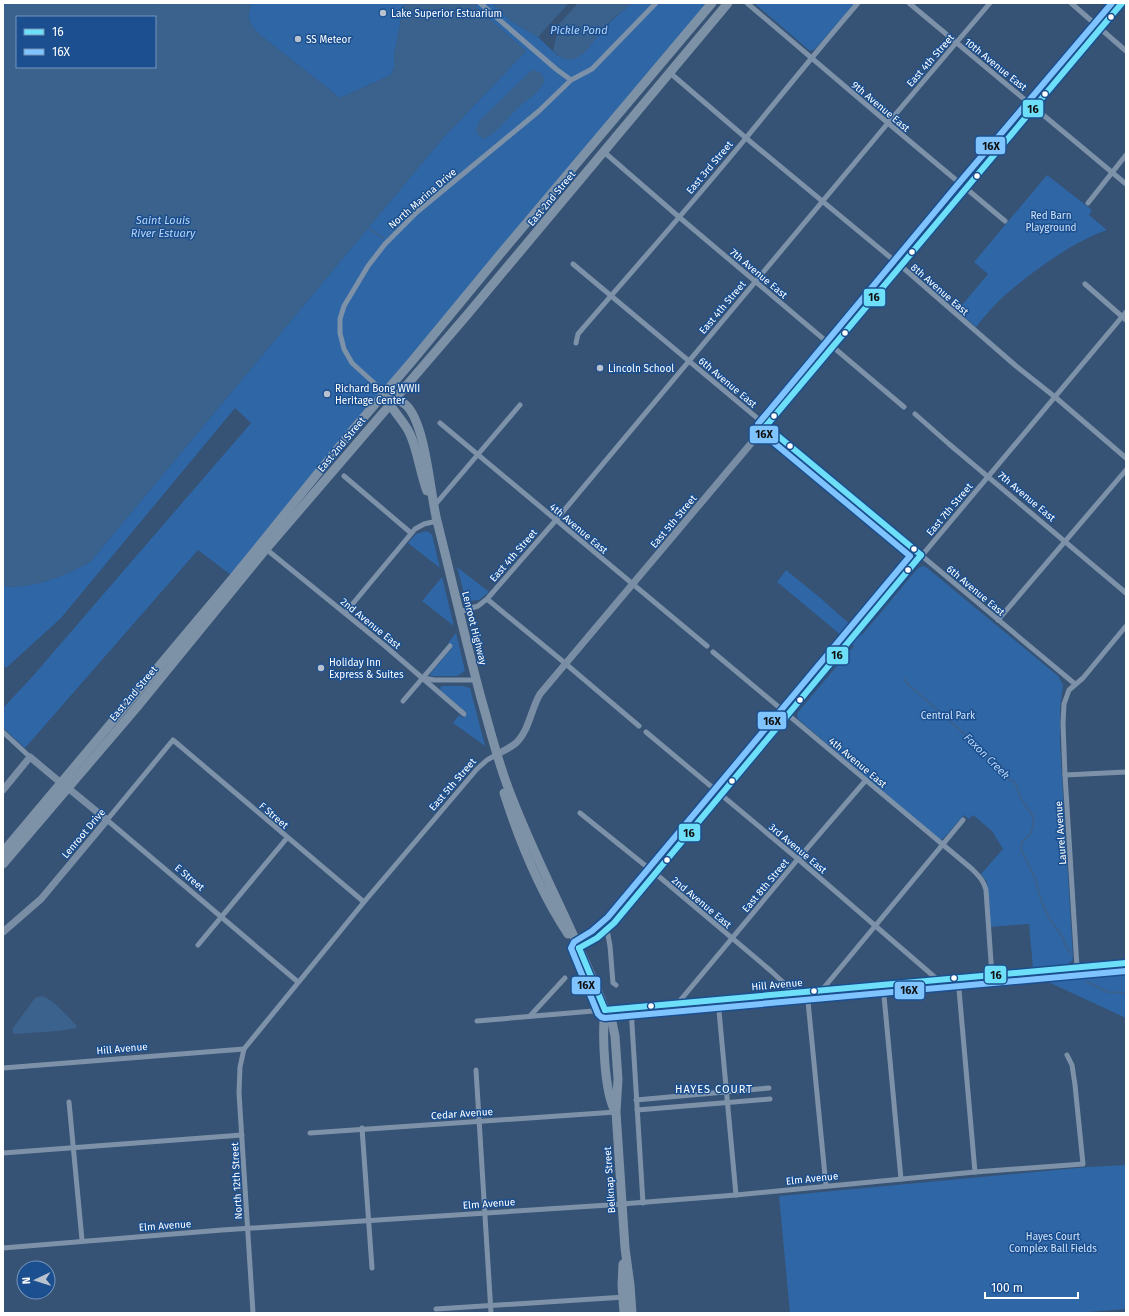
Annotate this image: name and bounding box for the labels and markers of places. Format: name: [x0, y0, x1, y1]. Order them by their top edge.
marker: Lake Superior Estuarium: [378, 8, 388, 18]
place label: Lake Superior Estuarium: [391, 8, 502, 20]
unlabelled marker: [1106, 12, 1116, 22]
marker: SS Meteor: [293, 34, 303, 44]
place label: SS Meteor: [306, 34, 351, 46]
unlabelled marker: [1040, 89, 1050, 99]
unlabelled marker: [972, 171, 982, 181]
unlabelled marker: [907, 247, 917, 257]
unlabelled marker: [840, 328, 850, 338]
marker: Lincoln School: [595, 363, 605, 373]
place label: Lincoln School: [608, 363, 674, 375]
place label: Richard Bong WWII Heritage Center: [335, 383, 420, 407]
marker: Richard Bong WWII Heritage Center: [322, 389, 332, 399]
unlabelled marker: [769, 411, 779, 421]
unlabelled marker: [785, 441, 795, 451]
unlabelled marker: [909, 544, 919, 554]
unlabelled marker: [903, 565, 913, 575]
place label: Holiday Inn Express & Suites: [329, 657, 404, 681]
marker: Holiday Inn Express & Suites: [316, 663, 326, 673]
unlabelled marker: [795, 695, 805, 705]
unlabelled marker: [727, 776, 737, 786]
unlabelled marker: [662, 855, 672, 865]
unlabelled marker: [949, 973, 959, 983]
unlabelled marker: [809, 986, 819, 996]
unlabelled marker: [646, 1001, 656, 1011]

